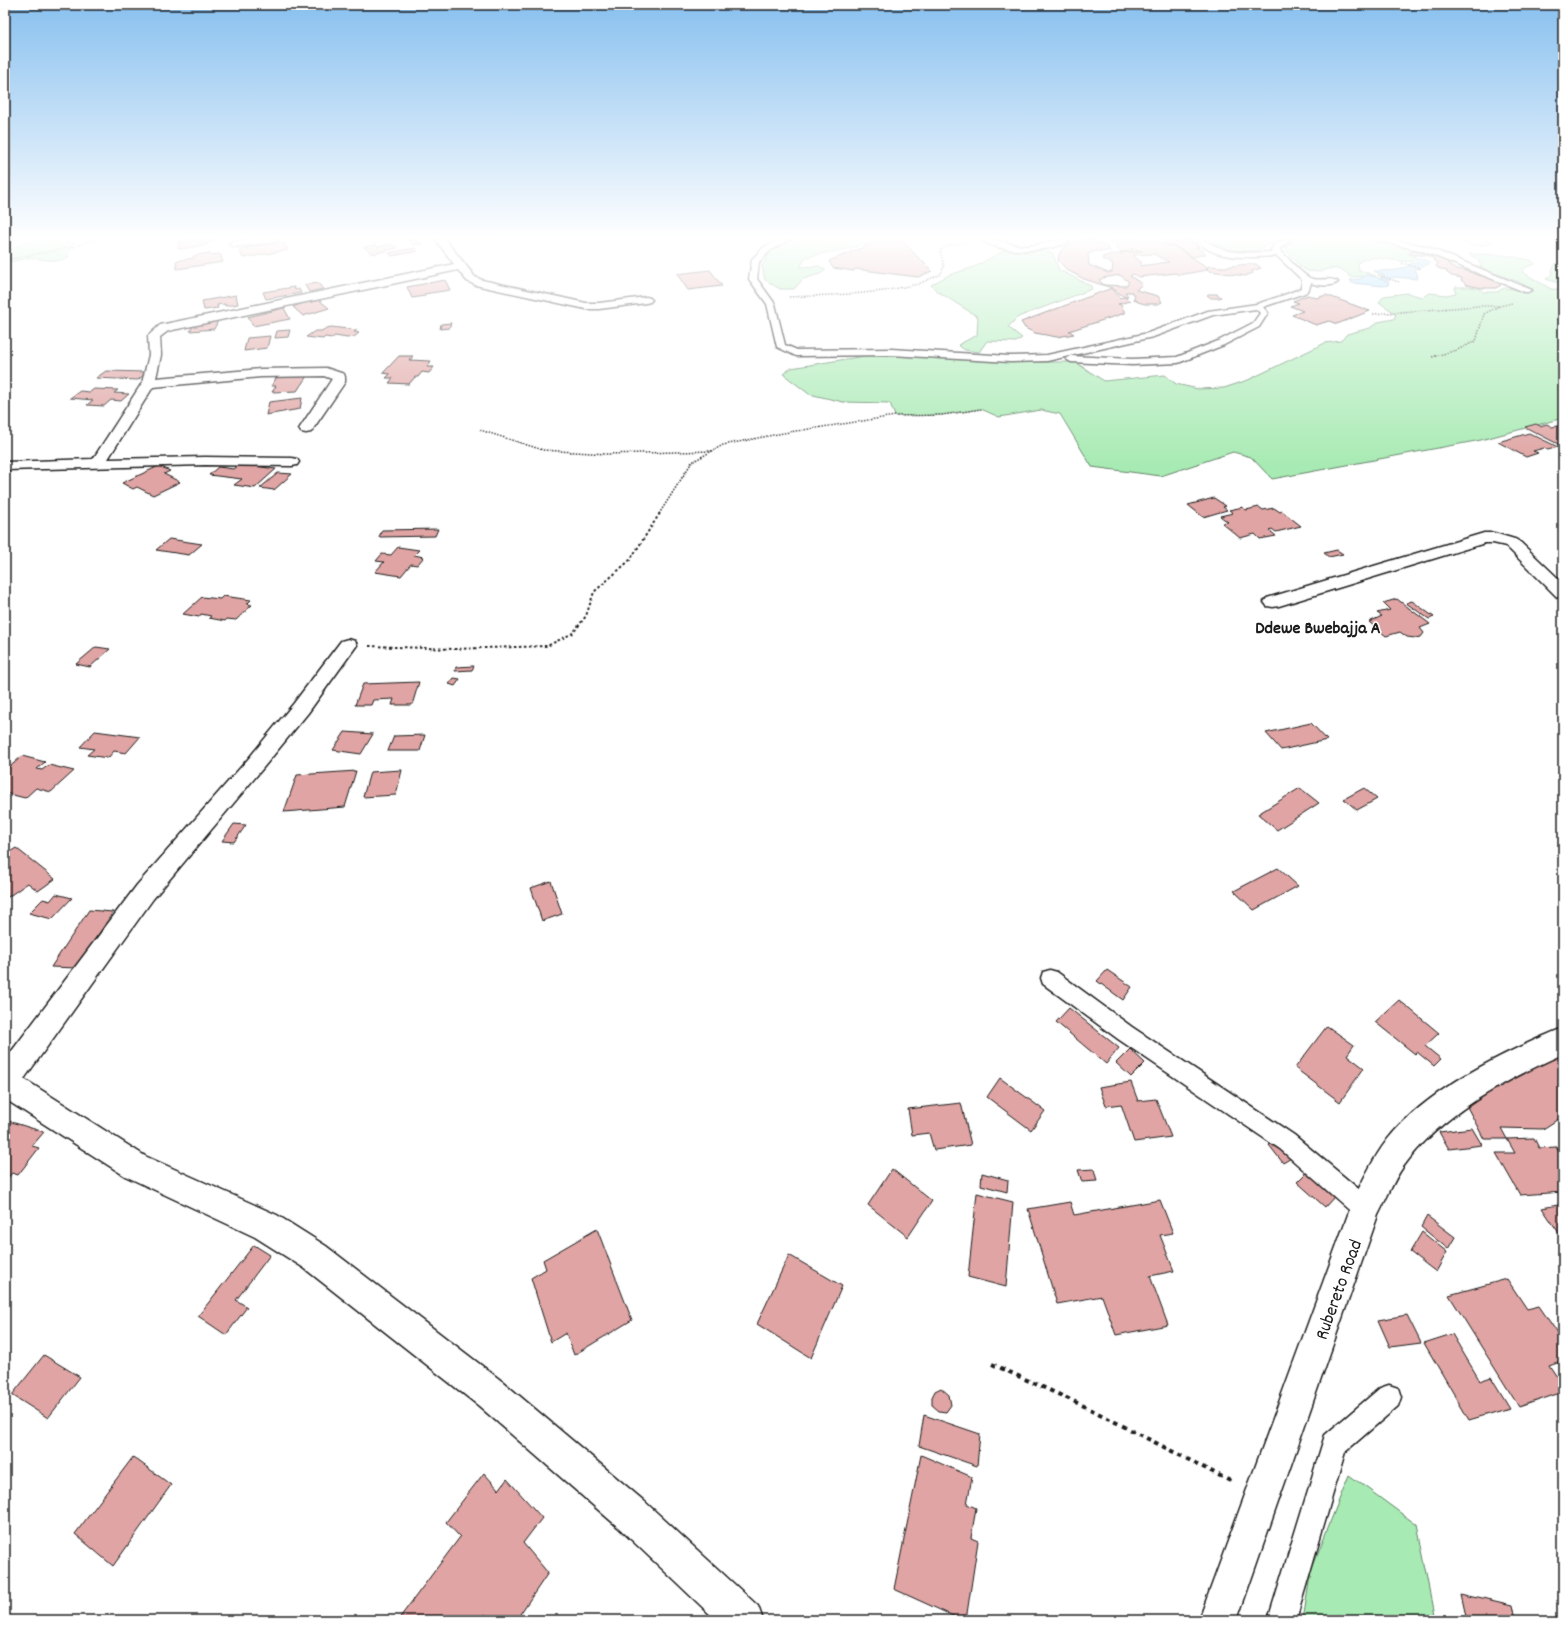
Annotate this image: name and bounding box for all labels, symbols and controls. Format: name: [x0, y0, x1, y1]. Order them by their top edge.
district label: Ddewe Bwebajja A: [1255, 617, 1381, 642]
street label: Rubereto Road: [1310, 1236, 1371, 1344]

